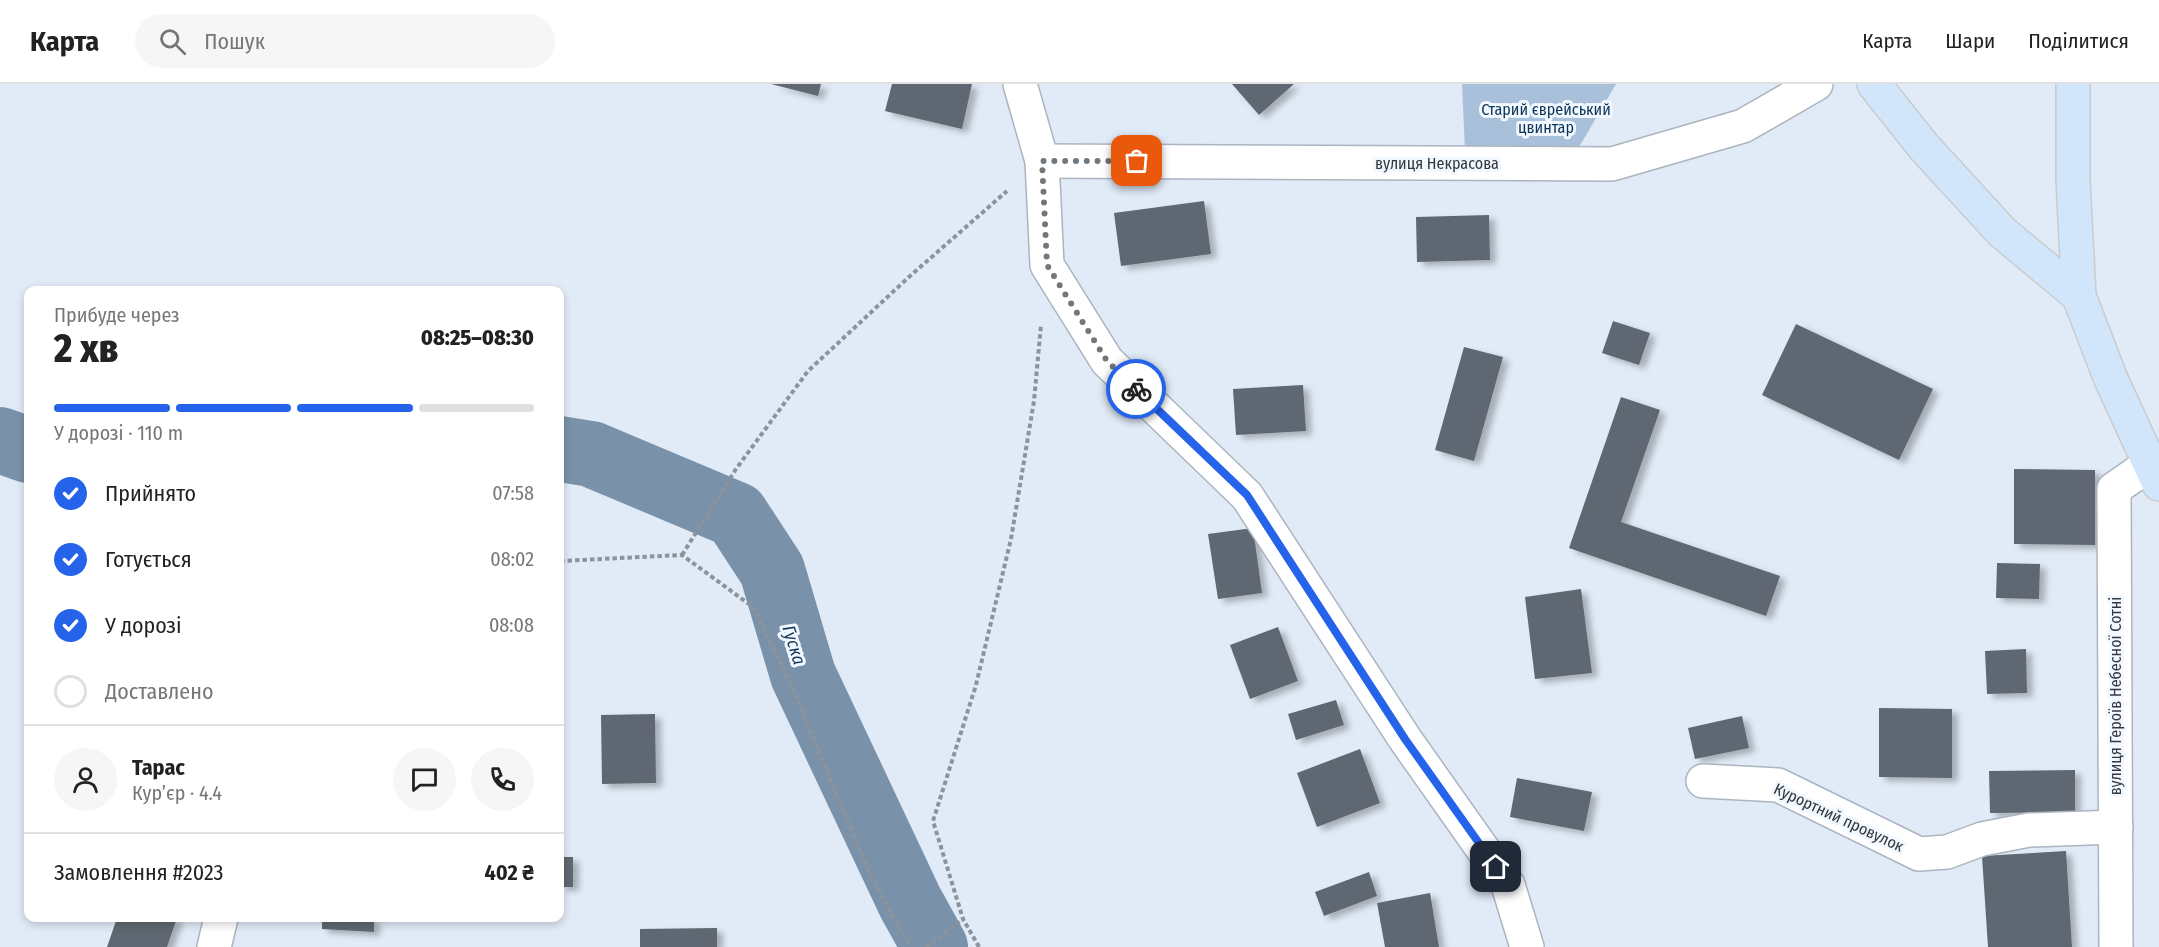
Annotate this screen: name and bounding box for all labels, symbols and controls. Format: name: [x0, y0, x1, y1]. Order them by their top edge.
search box: [135, 14, 555, 68]
text: Карта: [30, 25, 99, 58]
icon: search: [156, 25, 189, 58]
text: Пошук: [204, 28, 265, 55]
text: Карта: [1862, 28, 1912, 54]
text: Шари: [1945, 28, 1995, 54]
text: Поділитися: [2028, 28, 2129, 54]
park label: Старий єврейський цвинтар: [1481, 100, 1611, 137]
pin: [1111, 135, 1162, 186]
icon: bag: [1120, 144, 1153, 177]
street label: вулиця Некрасова: [1375, 154, 1499, 173]
text: Прибуде через: [54, 303, 180, 327]
text: 08:25–08:30: [421, 324, 534, 351]
text: 2 хв: [54, 326, 118, 372]
courier: [1106, 359, 1166, 419]
icon: bike: [1120, 373, 1153, 406]
text: У дорозі · 110 m: [54, 421, 183, 445]
icon: check: [54, 477, 87, 510]
text: Прийнято: [105, 480, 196, 507]
text: 07:58: [492, 481, 534, 505]
icon: check: [54, 543, 87, 576]
text: Готується: [105, 546, 192, 573]
text: 08:02: [490, 547, 534, 571]
street label: вулиця Героїв Небесної Сотні: [2106, 597, 2125, 795]
icon: check: [54, 609, 87, 642]
text: У дорозі: [105, 612, 182, 639]
text: 08:08: [489, 613, 534, 637]
water label: Гуска: [778, 623, 810, 667]
text: Доставлено: [105, 678, 214, 705]
button: person: [54, 748, 117, 811]
button: chat: [393, 748, 456, 811]
button: phone: [471, 748, 534, 811]
text: Тарас: [132, 754, 185, 781]
street label: Курортний провулок: [1771, 779, 1907, 856]
text: Кур’єр · 4.4: [132, 781, 222, 805]
pin: [1470, 841, 1521, 892]
icon: home: [1479, 850, 1512, 883]
text: Замовлення #2023: [54, 859, 224, 886]
text: 402 ₴: [484, 859, 534, 886]

